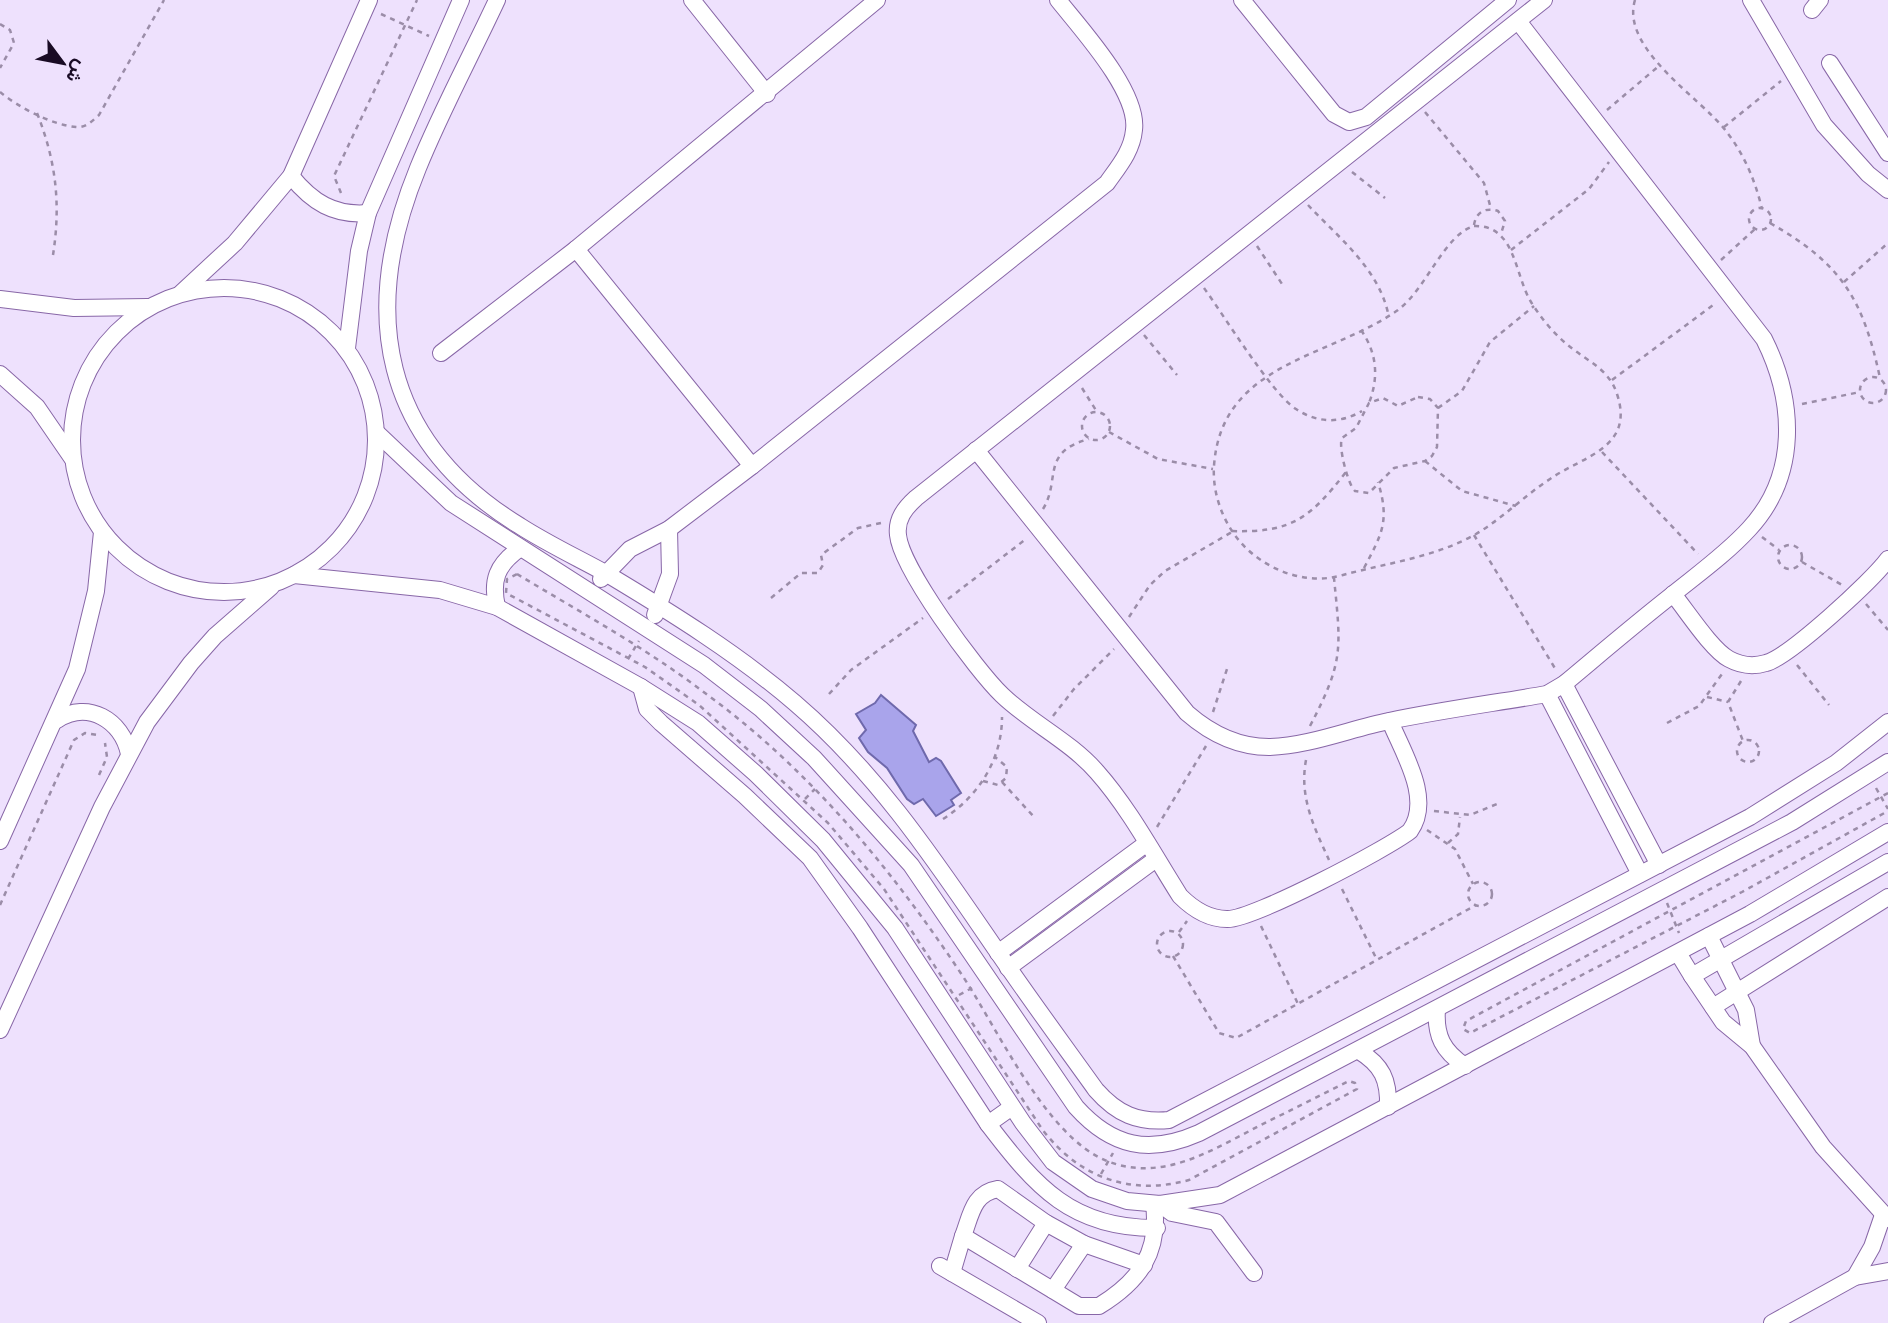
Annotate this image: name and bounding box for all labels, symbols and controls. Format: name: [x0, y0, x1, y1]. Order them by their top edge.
north arrow: [28, 28, 98, 98]
text: ش: [61, 56, 94, 88]

